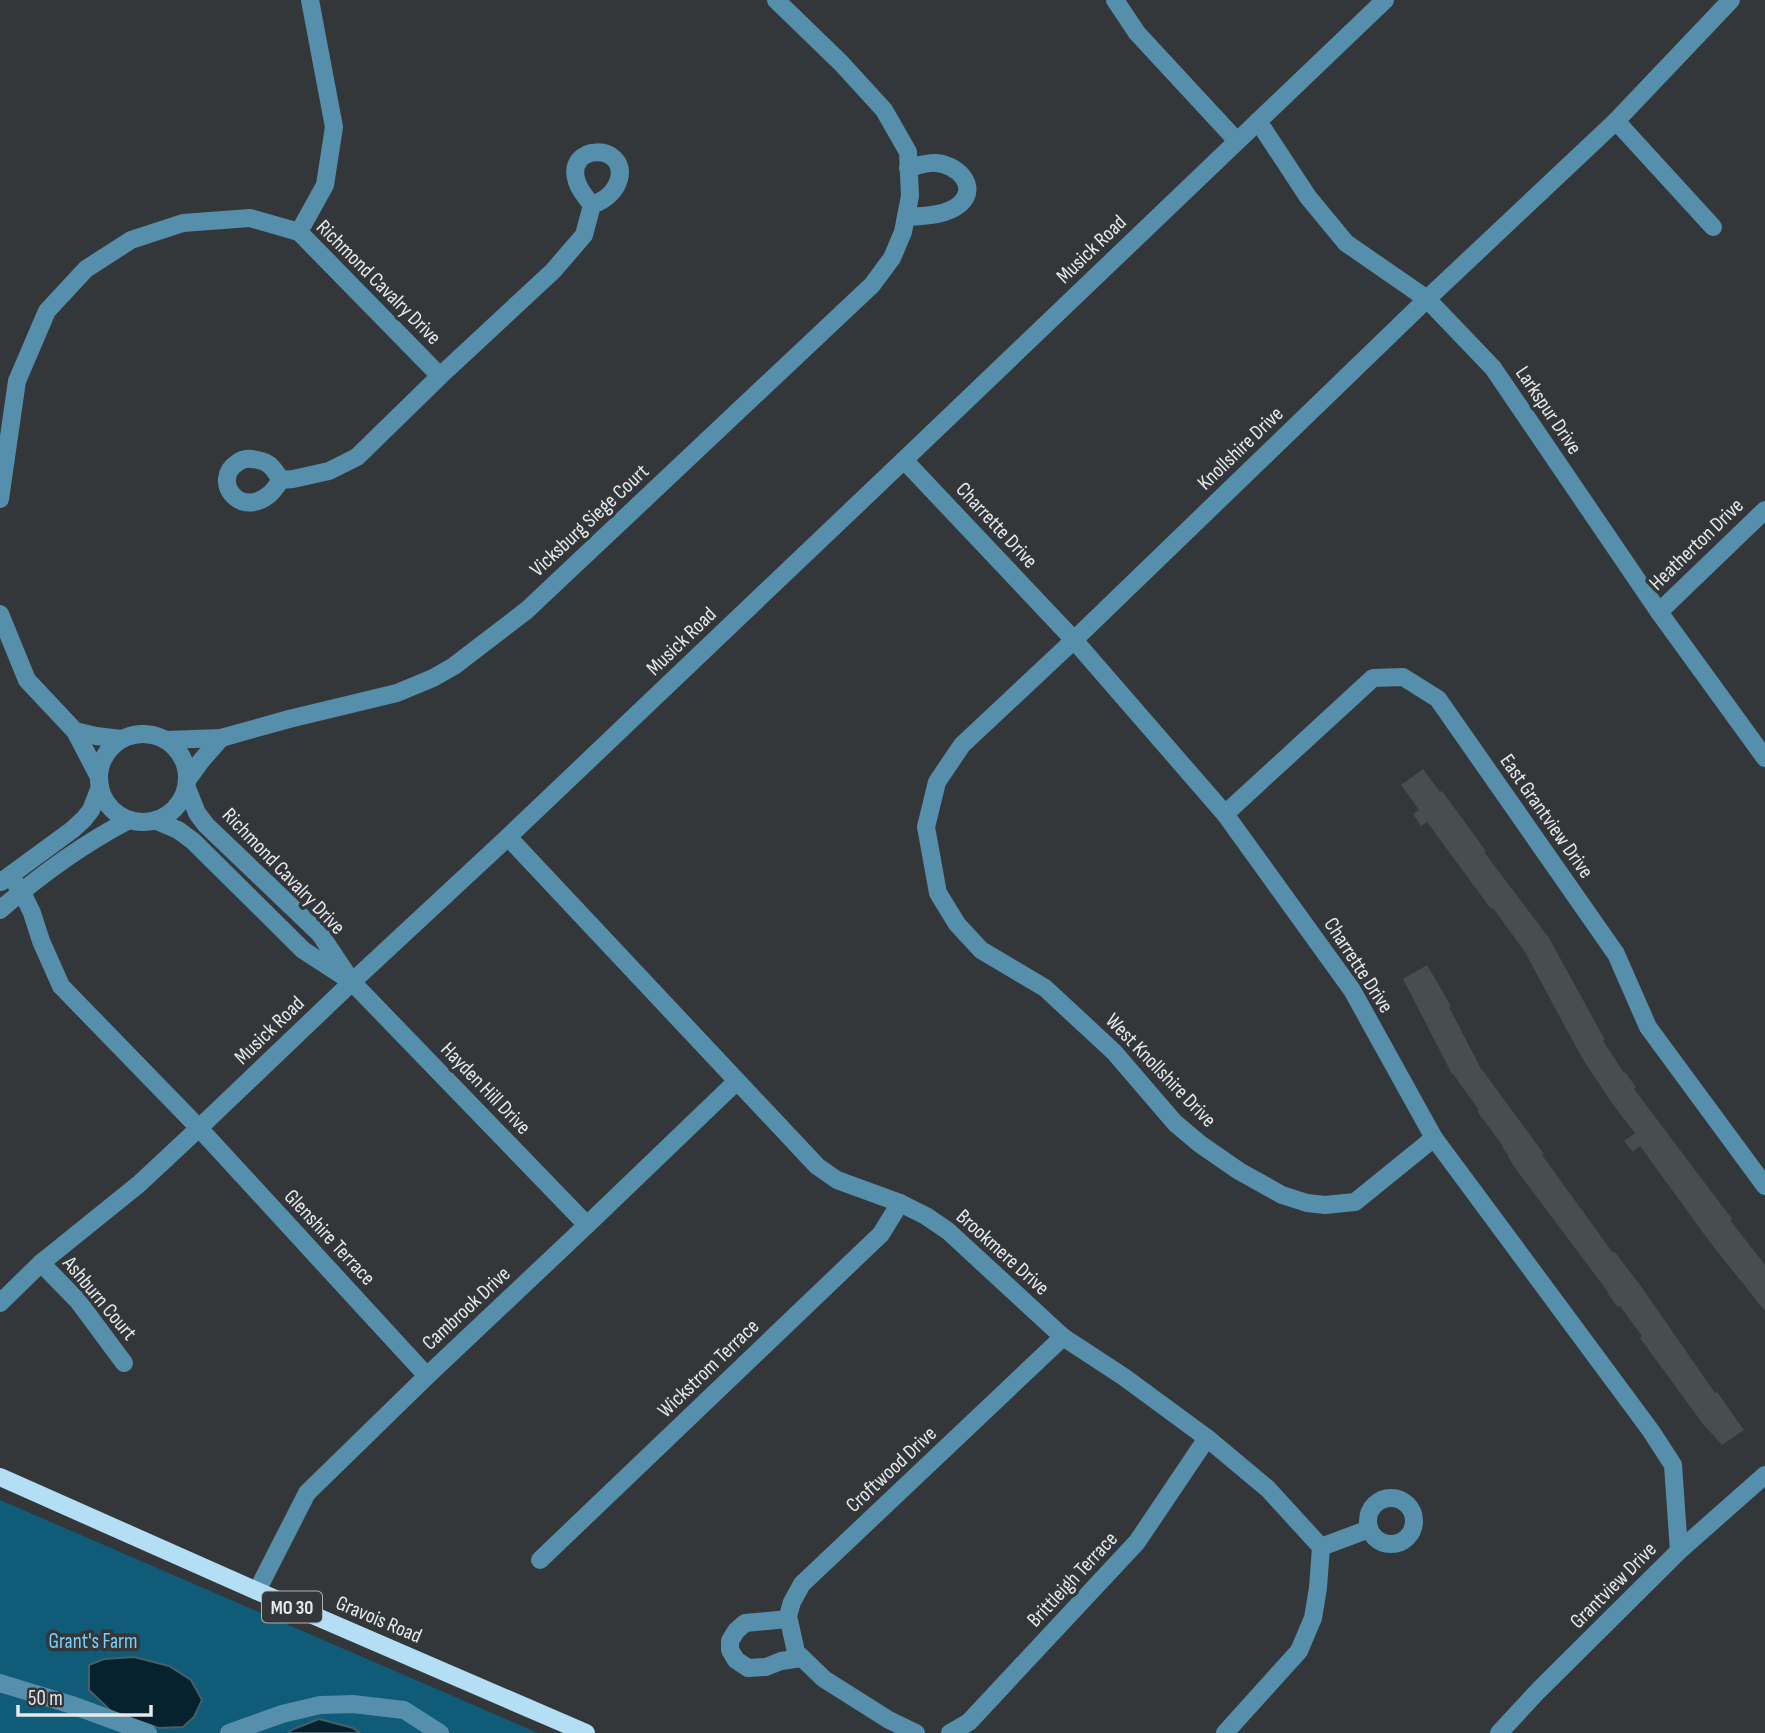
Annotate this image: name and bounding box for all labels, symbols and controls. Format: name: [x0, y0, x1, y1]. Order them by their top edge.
street label: Musick Road: [1051, 210, 1131, 289]
street label: Richmond Cavalry Drive: [311, 215, 446, 350]
street label: Larkspur Drive: [1510, 362, 1587, 459]
street label: Knollshire Drive: [1192, 401, 1288, 495]
street label: Vicksburg Siege Court: [525, 459, 654, 582]
street label: Charrette Drive: [951, 477, 1043, 574]
street label: Heatherton Drive: [1644, 493, 1749, 595]
street label: Musick Road: [641, 602, 721, 681]
street label: East Grantview Drive: [1495, 749, 1599, 883]
street label: Richmond Cavalry Drive: [217, 803, 350, 940]
street label: Charrette Drive: [1319, 913, 1399, 1018]
street label: Musick Road: [229, 991, 309, 1070]
street label: West Knollshire Drive: [1100, 1008, 1221, 1132]
street label: Hayden Hill Drive: [436, 1037, 536, 1140]
street label: Glenshire Terrace: [279, 1184, 380, 1290]
street label: Brookmere Drive: [951, 1204, 1054, 1301]
street label: Ashburn Court: [57, 1251, 142, 1345]
street label: Cambrook Drive: [417, 1261, 516, 1355]
street label: Wickstrom Terrace: [653, 1314, 764, 1423]
street label: Croftwood Drive: [841, 1421, 942, 1518]
street label: Brittleigh Terrace: [1022, 1527, 1123, 1632]
street label: Grantview Drive: [1565, 1537, 1662, 1634]
street label: Gravois Road: [332, 1590, 425, 1649]
road number: MO 30: [262, 1592, 322, 1623]
park label: Grant's Farm: [48, 1629, 138, 1654]
scale bar: [18, 1674, 150, 1718]
text: 50 m: [28, 1686, 63, 1711]

